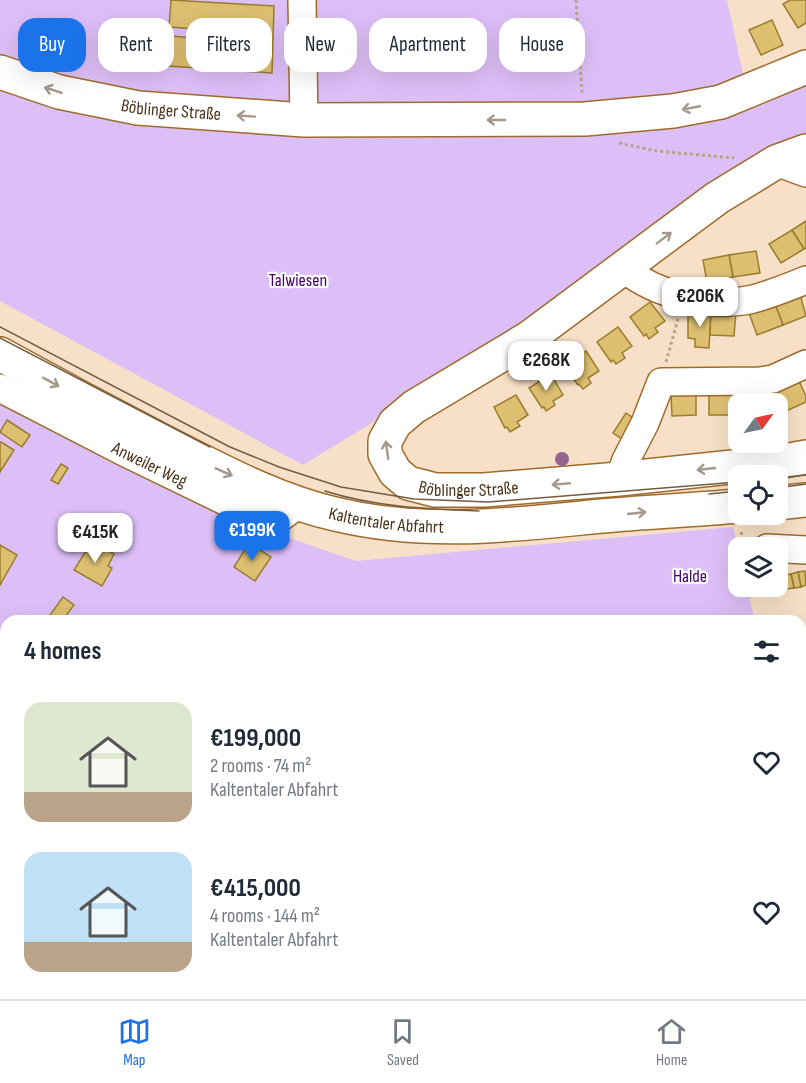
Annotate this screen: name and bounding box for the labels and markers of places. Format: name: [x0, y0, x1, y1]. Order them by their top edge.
pin: €206K: [658, 277, 742, 328]
pin: €268K: [504, 341, 588, 392]
pin: €199K: [210, 511, 294, 562]
pin: €415K: [53, 513, 137, 564]

